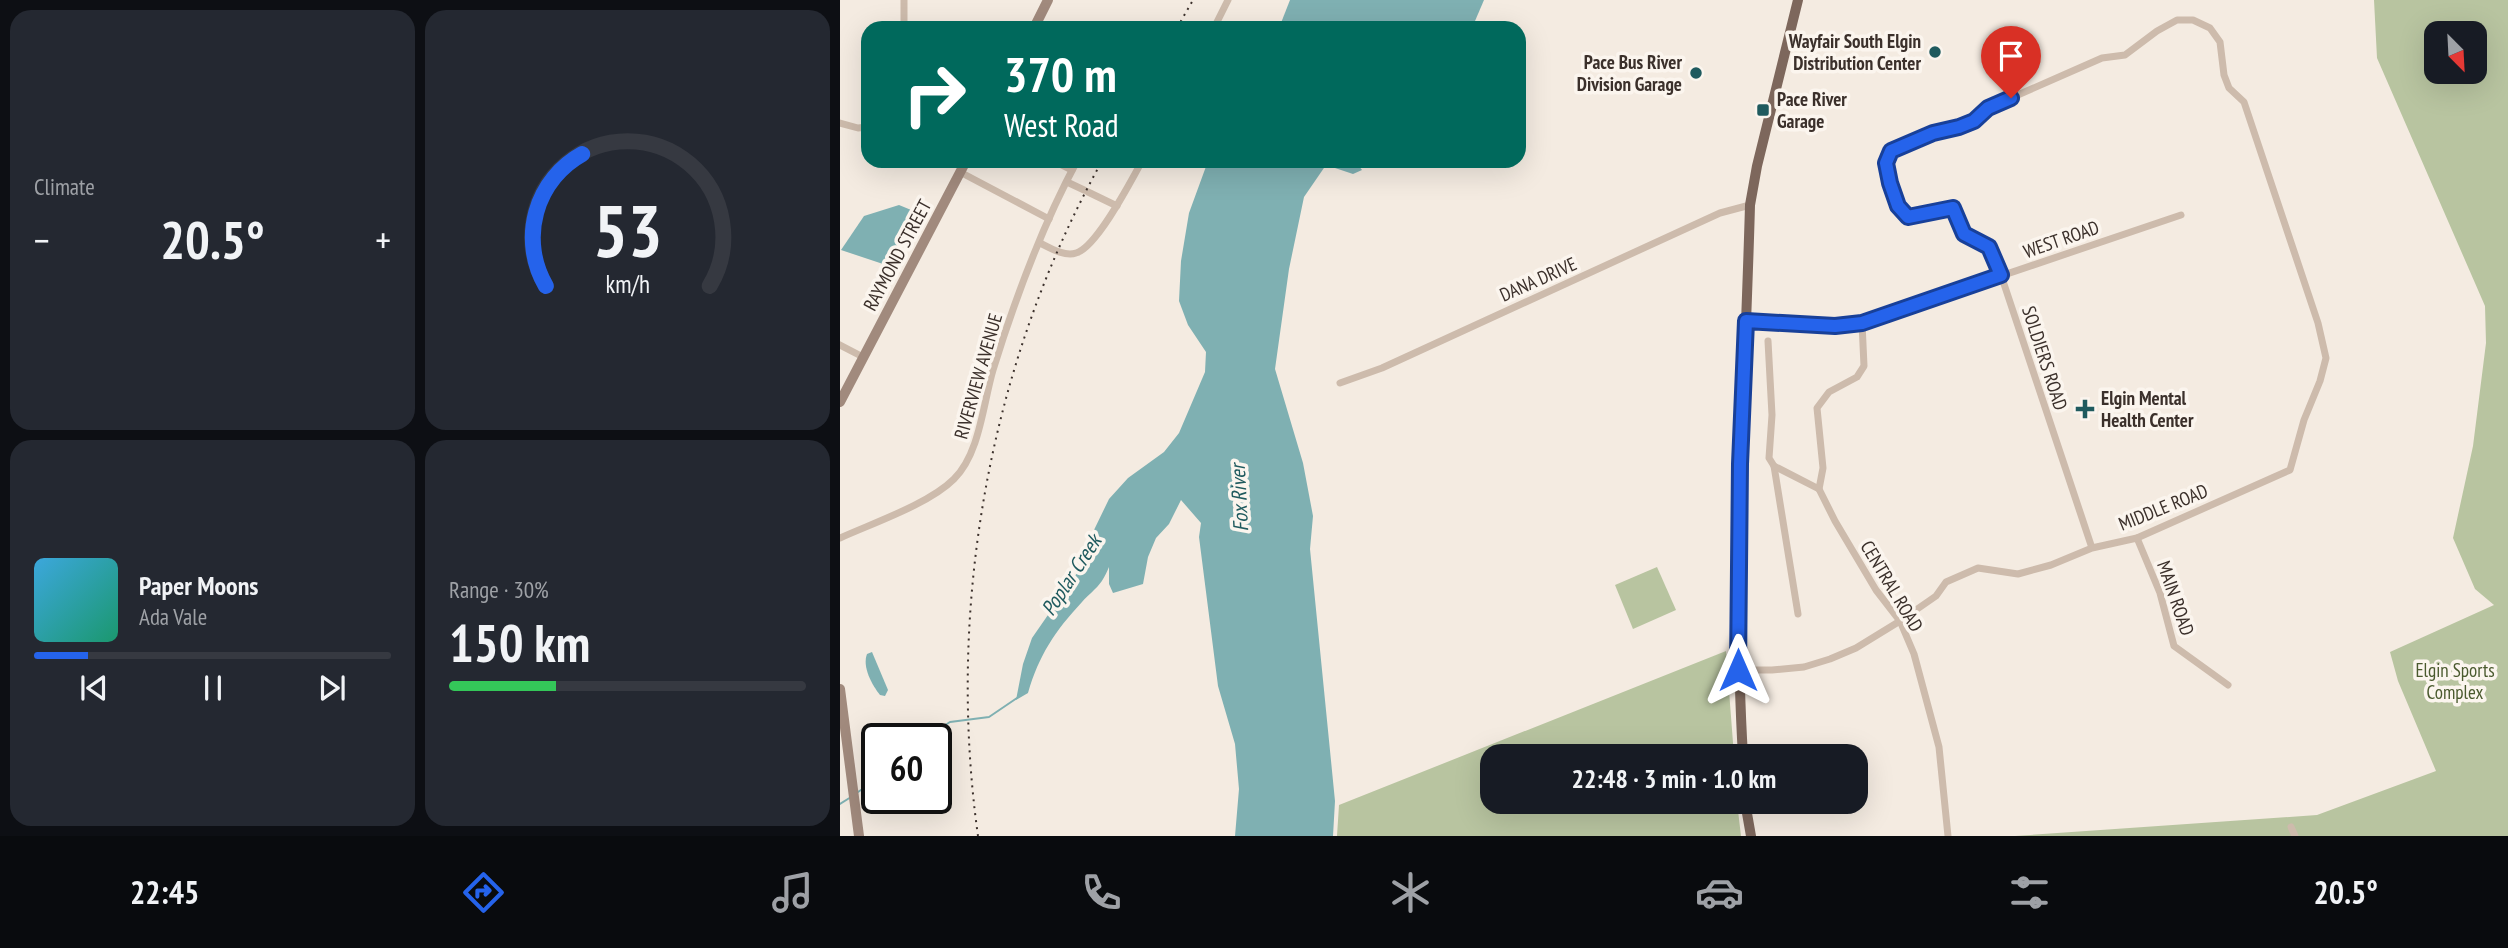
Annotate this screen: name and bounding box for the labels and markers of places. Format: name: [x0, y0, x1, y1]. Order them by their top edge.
pin: [1981, 26, 2041, 98]
place label: Wayfair South Elgin Distribution Center: [1788, 29, 1921, 75]
marker: Wayfair South Elgin Distribution Center: [1927, 44, 1943, 60]
place label: Pace Bus River Division Garage: [1577, 50, 1682, 96]
marker: Pace Bus River Division Garage: [1688, 65, 1704, 81]
place label: Pace River Garage: [1777, 87, 1847, 133]
marker: Pace River Garage: [1755, 102, 1771, 118]
place label: Elgin Mental Health Center: [2101, 386, 2194, 432]
marker: Elgin Mental Health Center: [2075, 399, 2095, 419]

